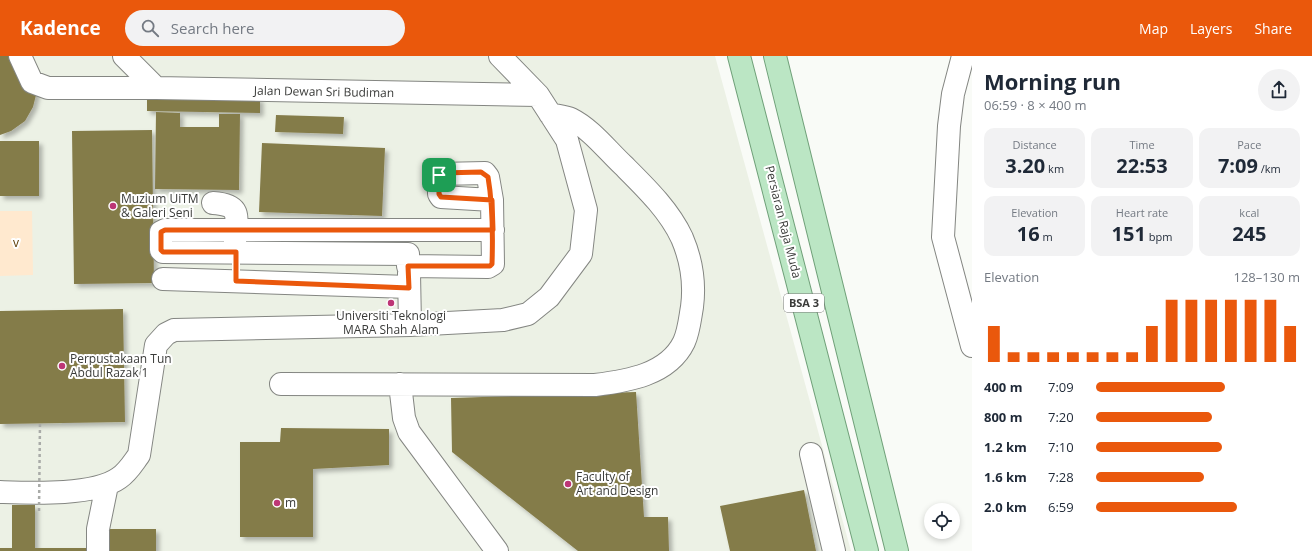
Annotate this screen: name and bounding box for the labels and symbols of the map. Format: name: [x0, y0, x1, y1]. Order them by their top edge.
street label: Jalan Dewan Sri Budiman: [253, 82, 394, 101]
pin: [422, 158, 456, 192]
street label: Persiaran Raja Muda: [761, 164, 806, 280]
place label: Muzium UiTM & Galeri Seni: [121, 190, 199, 221]
marker: Muzium UiTM & Galeri Seni: [108, 201, 118, 211]
park label: v: [13, 234, 19, 251]
road number: BSA 3: [784, 294, 824, 312]
marker: Universiti Teknologi MARA Shah Alam: [386, 298, 396, 308]
place label: Universiti Teknologi MARA Shah Alam: [336, 307, 446, 338]
place label: Perpustakaan Tun Abdul Razak 1: [70, 350, 172, 381]
marker: Perpustakaan Tun Abdul Razak 1: [57, 361, 67, 371]
place label: Faculty of Art and Design: [576, 468, 658, 499]
marker: Faculty of Art and Design: [563, 479, 573, 489]
place label: m: [285, 494, 296, 511]
marker: m: [272, 498, 282, 508]

